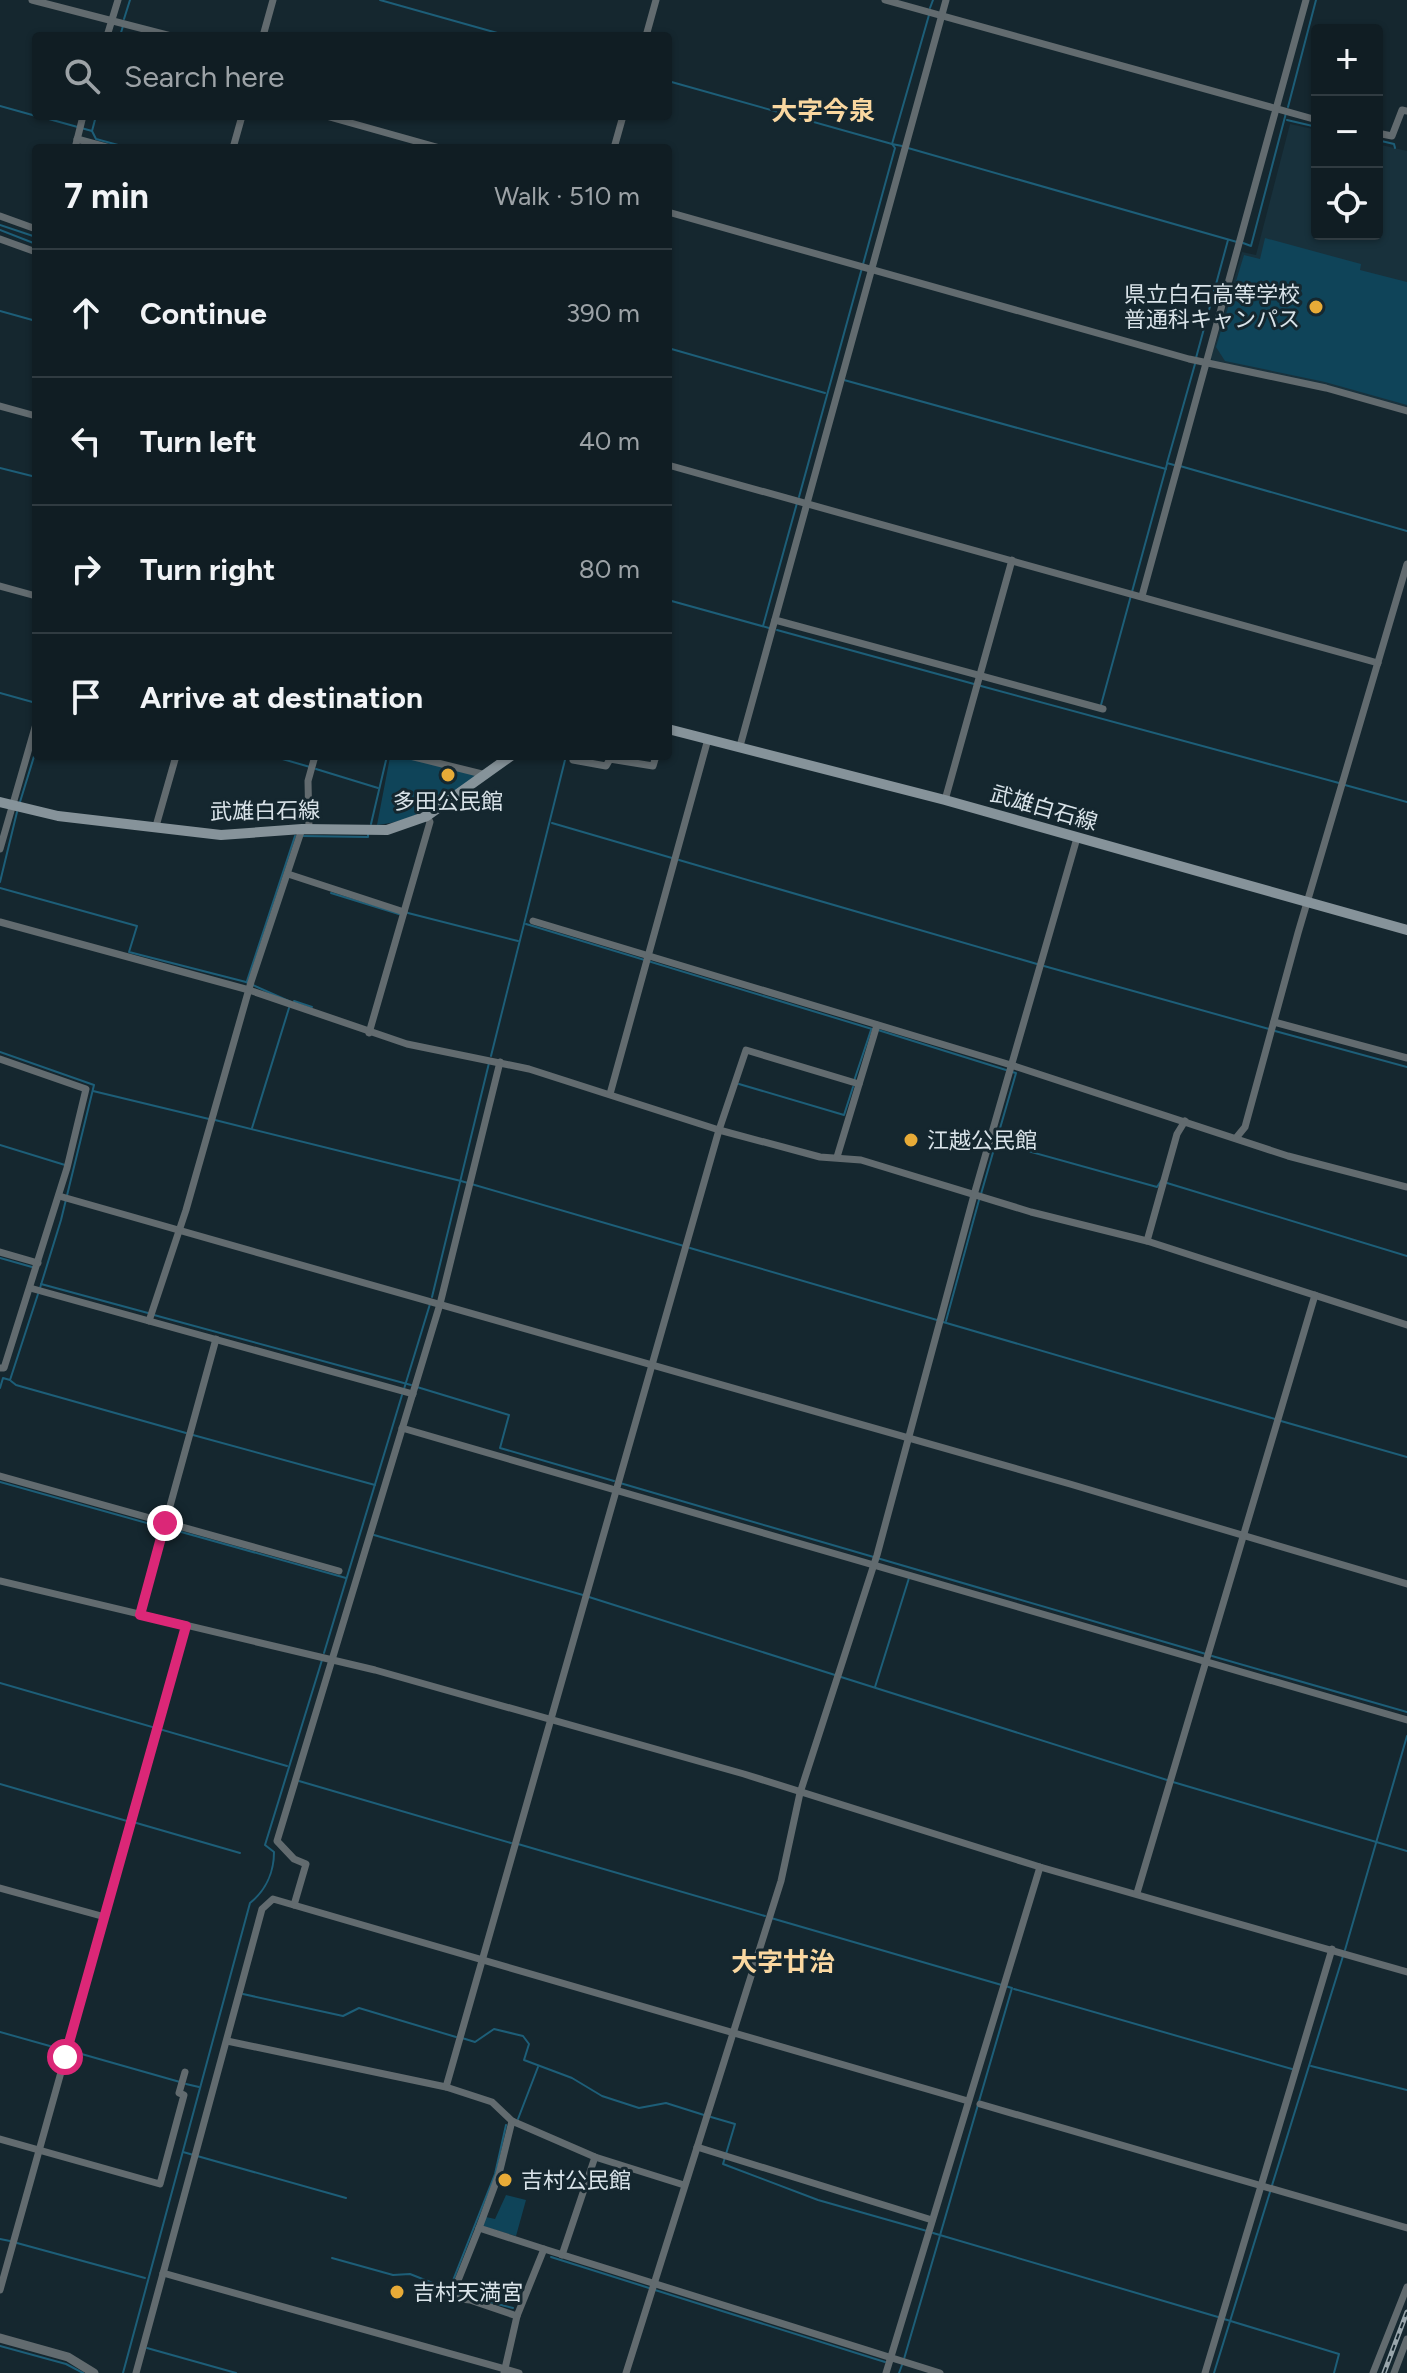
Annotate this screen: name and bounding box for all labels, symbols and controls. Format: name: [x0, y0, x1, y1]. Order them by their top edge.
map controls: [1311, 24, 1383, 240]
button: +: [1311, 24, 1383, 96]
search box: [32, 32, 672, 120]
icon: search: [60, 54, 104, 98]
text: Search here: [124, 58, 284, 95]
district label: 大字今泉: [771, 95, 875, 127]
button: −: [1311, 96, 1383, 168]
button: locate: [1311, 168, 1383, 240]
text: 7 min: [64, 176, 149, 217]
text: Walk · 510 m: [494, 180, 640, 212]
place label: 県立白石高等学校 普通科キャンパス: [1124, 281, 1300, 333]
icon: ahead: [64, 291, 108, 335]
text: Continue: [140, 295, 267, 332]
text: 390 m: [566, 297, 640, 329]
marker: 県立白石高等学校 普通科キャンパス: [1307, 298, 1325, 316]
icon: left: [64, 419, 108, 463]
text: Turn left: [140, 423, 257, 460]
text: 40 m: [579, 425, 640, 457]
icon: right: [64, 547, 108, 591]
text: Turn right: [140, 551, 275, 588]
text: 80 m: [579, 553, 640, 585]
icon: arrive: [64, 675, 108, 719]
text: Arrive at destination: [140, 679, 423, 716]
marker: 多田公民館: [439, 766, 457, 784]
street label: 武雄白石線: [987, 780, 1101, 836]
place label: 多田公民館: [393, 788, 503, 815]
street label: 武雄白石線: [210, 797, 320, 825]
place label: 江越公民館: [927, 1127, 1037, 1154]
marker: 江越公民館: [902, 1131, 920, 1149]
route end: [147, 1505, 183, 1541]
district label: 大字廿治: [731, 1946, 835, 1978]
route start: [47, 2039, 83, 2075]
place label: 吉村公民館: [521, 2167, 631, 2194]
marker: 吉村公民館: [496, 2171, 514, 2189]
place label: 吉村天満宮: [413, 2279, 523, 2306]
marker: 吉村天満宮: [388, 2283, 406, 2301]

